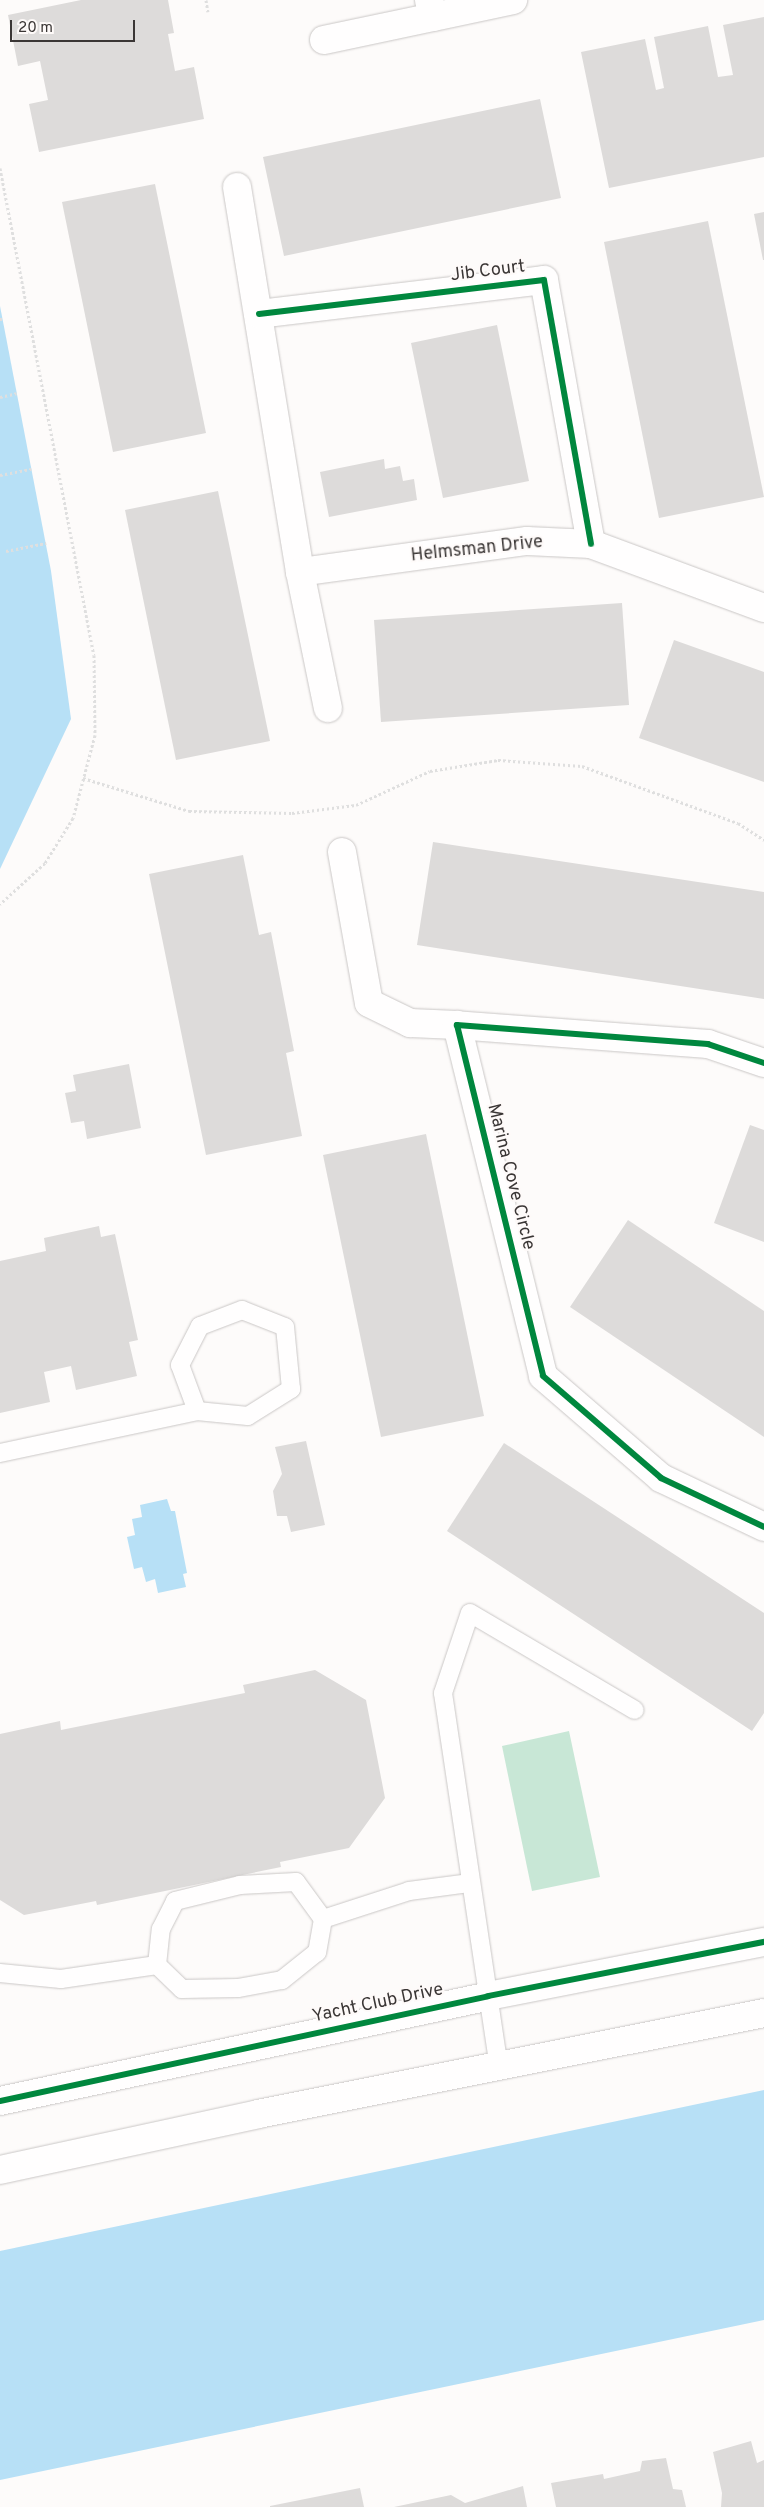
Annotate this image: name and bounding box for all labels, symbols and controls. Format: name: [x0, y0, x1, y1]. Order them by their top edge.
scale bar: [12, 10, 138, 42]
text: 20 m: [18, 19, 53, 38]
street label: Jib Court: [450, 257, 526, 287]
street label: Helmsman Drive: [410, 532, 544, 568]
street label: Marina Cove Circle: [481, 1102, 539, 1252]
street label: Yacht Club Drive: [311, 1980, 445, 2028]

